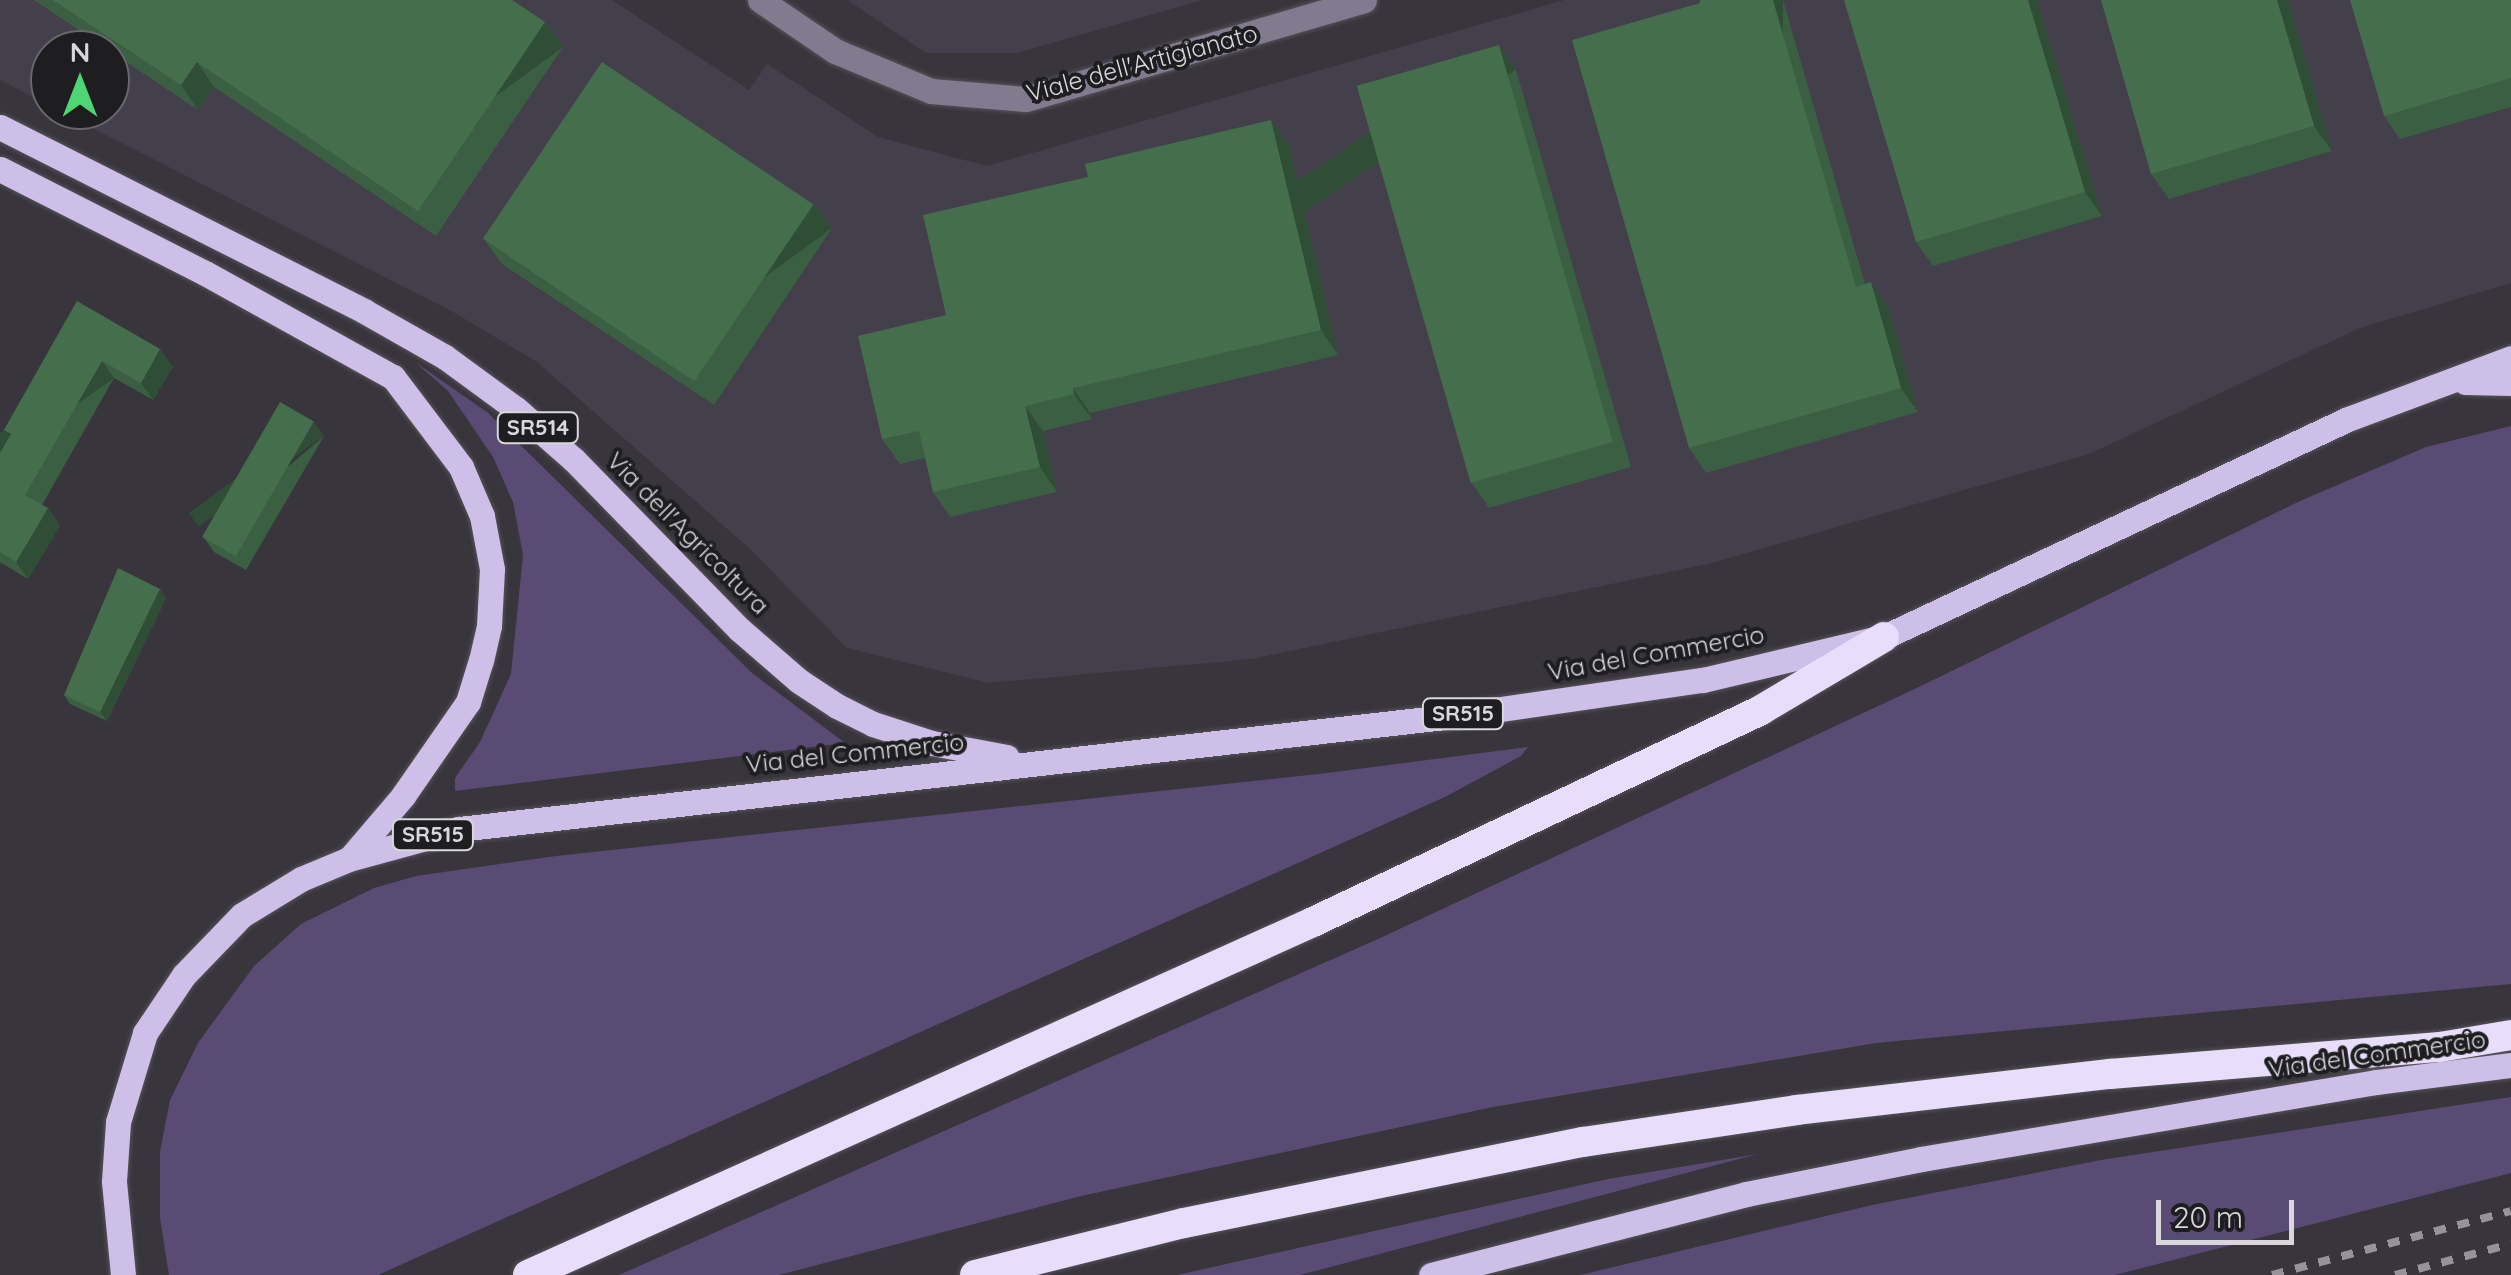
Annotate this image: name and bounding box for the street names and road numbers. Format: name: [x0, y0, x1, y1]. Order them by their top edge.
street label: Viale dell'Artigianato: [1023, 18, 1261, 108]
road number: SR514: [496, 411, 580, 445]
street label: Via dell'Agricoltura: [601, 446, 775, 620]
street label: Via del Commercio: [1545, 619, 1767, 687]
road number: SR515: [1420, 697, 1506, 731]
street label: Via del Commercio: [744, 727, 966, 779]
road number: SR515: [390, 818, 476, 852]
street label: Via del Commercio: [2266, 1024, 2488, 1084]

